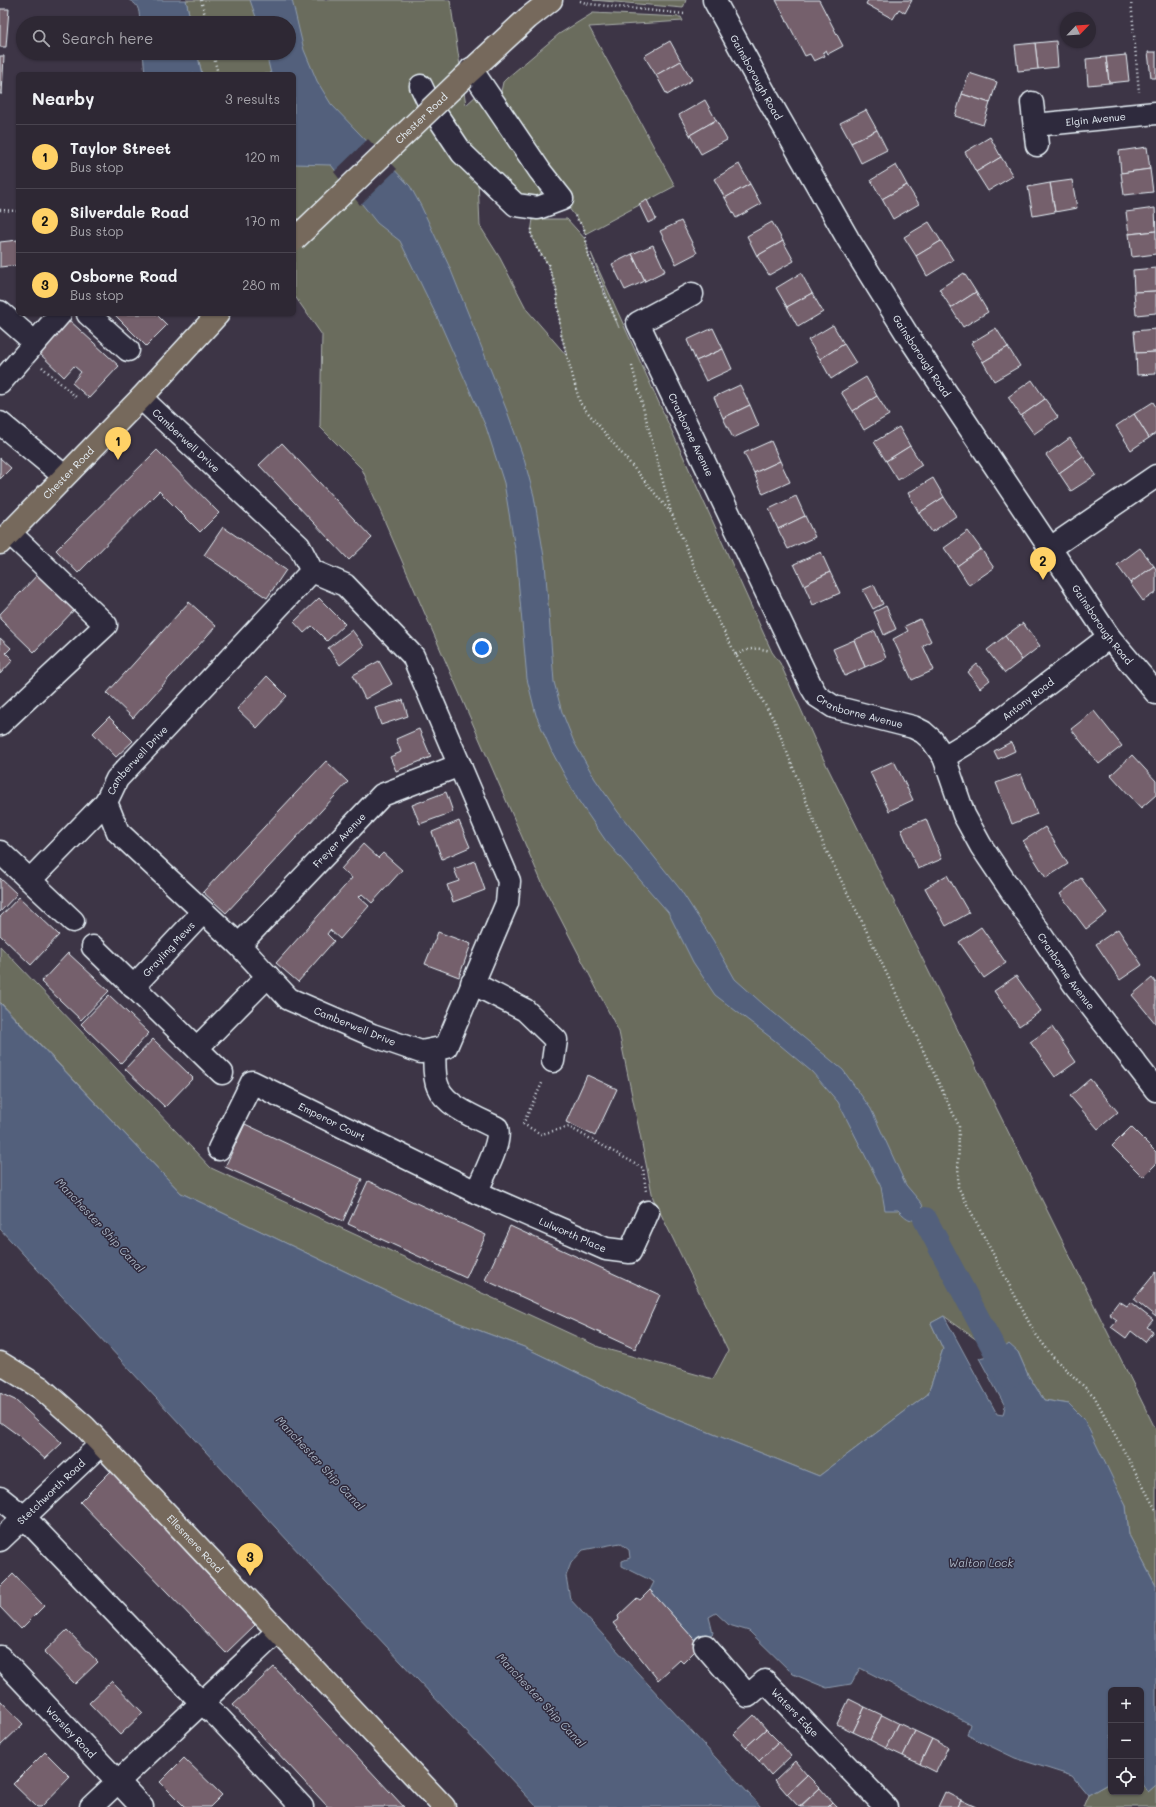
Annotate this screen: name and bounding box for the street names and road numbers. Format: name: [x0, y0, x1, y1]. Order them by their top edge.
street label: Gainsborough Road: [727, 32, 786, 122]
street label: Chester Road: [392, 90, 450, 147]
street label: Elgin Avenue: [1065, 109, 1127, 129]
street label: Gainsborough Road: [890, 312, 954, 399]
street label: Cranborne Avenue: [665, 391, 717, 479]
street label: Camberwell Drive: [149, 405, 223, 475]
street label: Chester Road: [40, 444, 97, 502]
street label: Gainsborough Road: [1069, 582, 1136, 667]
street label: Antony Road: [999, 675, 1057, 723]
street label: Cranborne Avenue: [814, 690, 905, 731]
street label: Camberwell Drive: [104, 722, 171, 797]
street label: Freyer Avenue: [309, 809, 369, 871]
street label: Grayling Mews: [139, 918, 198, 980]
street label: Cranborne Avenue: [1034, 930, 1098, 1012]
street label: Camberwell Drive: [312, 1003, 398, 1049]
street label: Emperor Court: [296, 1099, 368, 1144]
street label: Lulworth Place: [537, 1214, 609, 1255]
street label: Stetchworth Road: [14, 1456, 88, 1528]
street label: Ellesmere Road: [164, 1511, 226, 1576]
street label: Waters Edge: [768, 1685, 822, 1740]
street label: Worsley Road: [43, 1703, 99, 1761]

